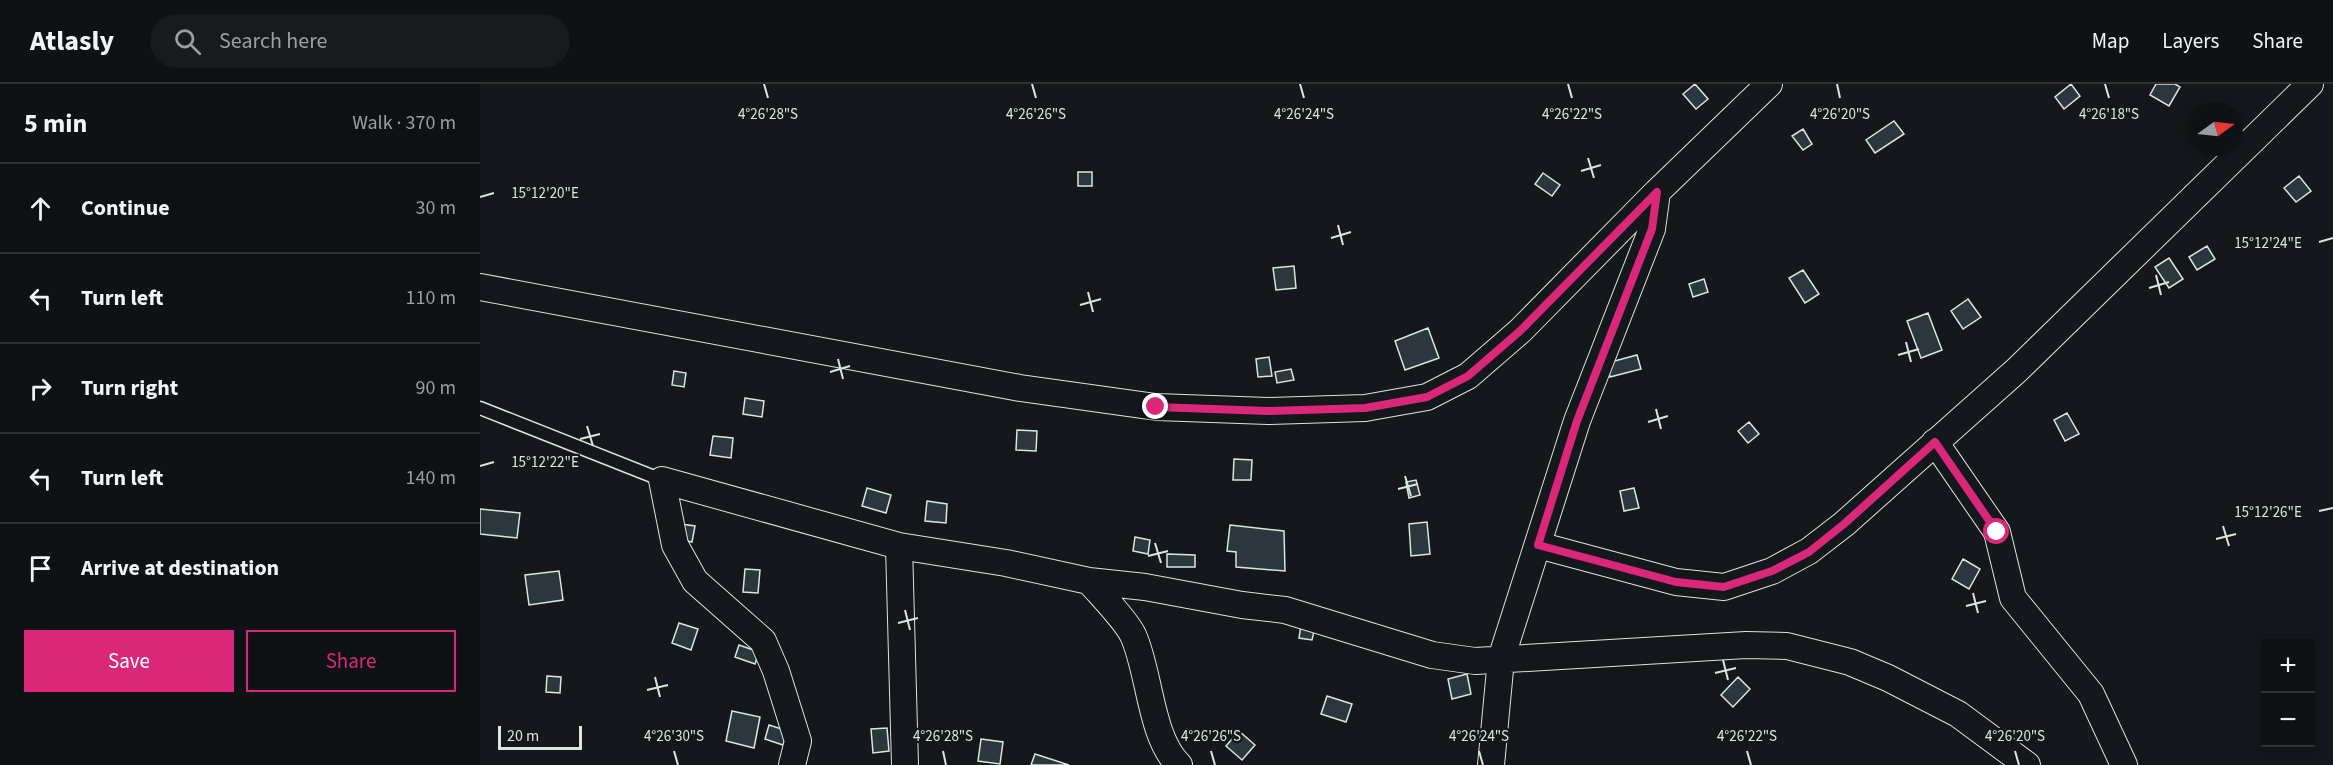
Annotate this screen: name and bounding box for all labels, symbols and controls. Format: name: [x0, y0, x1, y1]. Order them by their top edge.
search box: [150, 14, 570, 68]
text: Atlasly: [30, 21, 114, 61]
icon: search: [171, 25, 204, 58]
text: Search here: [219, 25, 328, 57]
text: Map: [2092, 26, 2129, 56]
text: Layers: [2162, 26, 2219, 56]
text: Share: [2252, 26, 2303, 56]
north arrow: [2189, 102, 2243, 156]
text: 4°26'28"S: [738, 104, 798, 125]
text: 4°26'26"S: [1006, 104, 1066, 125]
text: 4°26'24"S: [1274, 104, 1334, 125]
text: 4°26'22"S: [1542, 104, 1602, 125]
text: 4°26'20"S: [1810, 104, 1870, 125]
text: 4°26'18"S: [2079, 104, 2139, 125]
text: 5 min: [24, 105, 87, 142]
text: Walk · 370 m: [352, 109, 456, 137]
text: 15°12'20"E: [511, 183, 579, 204]
icon: ahead: [24, 192, 57, 225]
text: Continue: [81, 192, 170, 224]
text: 30 m: [416, 194, 456, 222]
text: 15°12'24"E: [2234, 233, 2302, 254]
icon: left: [24, 282, 57, 315]
text: Turn left: [81, 282, 163, 314]
text: 110 m: [406, 284, 456, 312]
icon: right: [24, 372, 57, 405]
text: Turn right: [81, 372, 178, 404]
text: 90 m: [416, 374, 456, 402]
route end: [1142, 393, 1168, 419]
text: 15°12'22"E: [511, 452, 579, 473]
icon: left: [24, 462, 57, 495]
text: Turn left: [81, 462, 163, 494]
text: 140 m: [406, 464, 456, 492]
text: 15°12'26"E: [2234, 502, 2302, 523]
route start: [1983, 518, 2009, 544]
icon: arrive: [24, 552, 57, 585]
text: Arrive at destination: [81, 552, 279, 584]
button: Save: [24, 630, 234, 692]
button: Share: [246, 630, 456, 692]
map controls: [2261, 639, 2315, 747]
button: +: [2261, 639, 2315, 693]
button: −: [2261, 693, 2315, 747]
scale bar: [498, 723, 582, 750]
text: 20 m: [507, 725, 539, 747]
text: 4°26'30"S: [644, 726, 704, 747]
text: 4°26'28"S: [913, 726, 973, 747]
text: 4°26'26"S: [1181, 726, 1241, 747]
text: 4°26'24"S: [1449, 726, 1509, 747]
text: 4°26'22"S: [1717, 726, 1777, 747]
text: 4°26'20"S: [1985, 726, 2045, 747]

